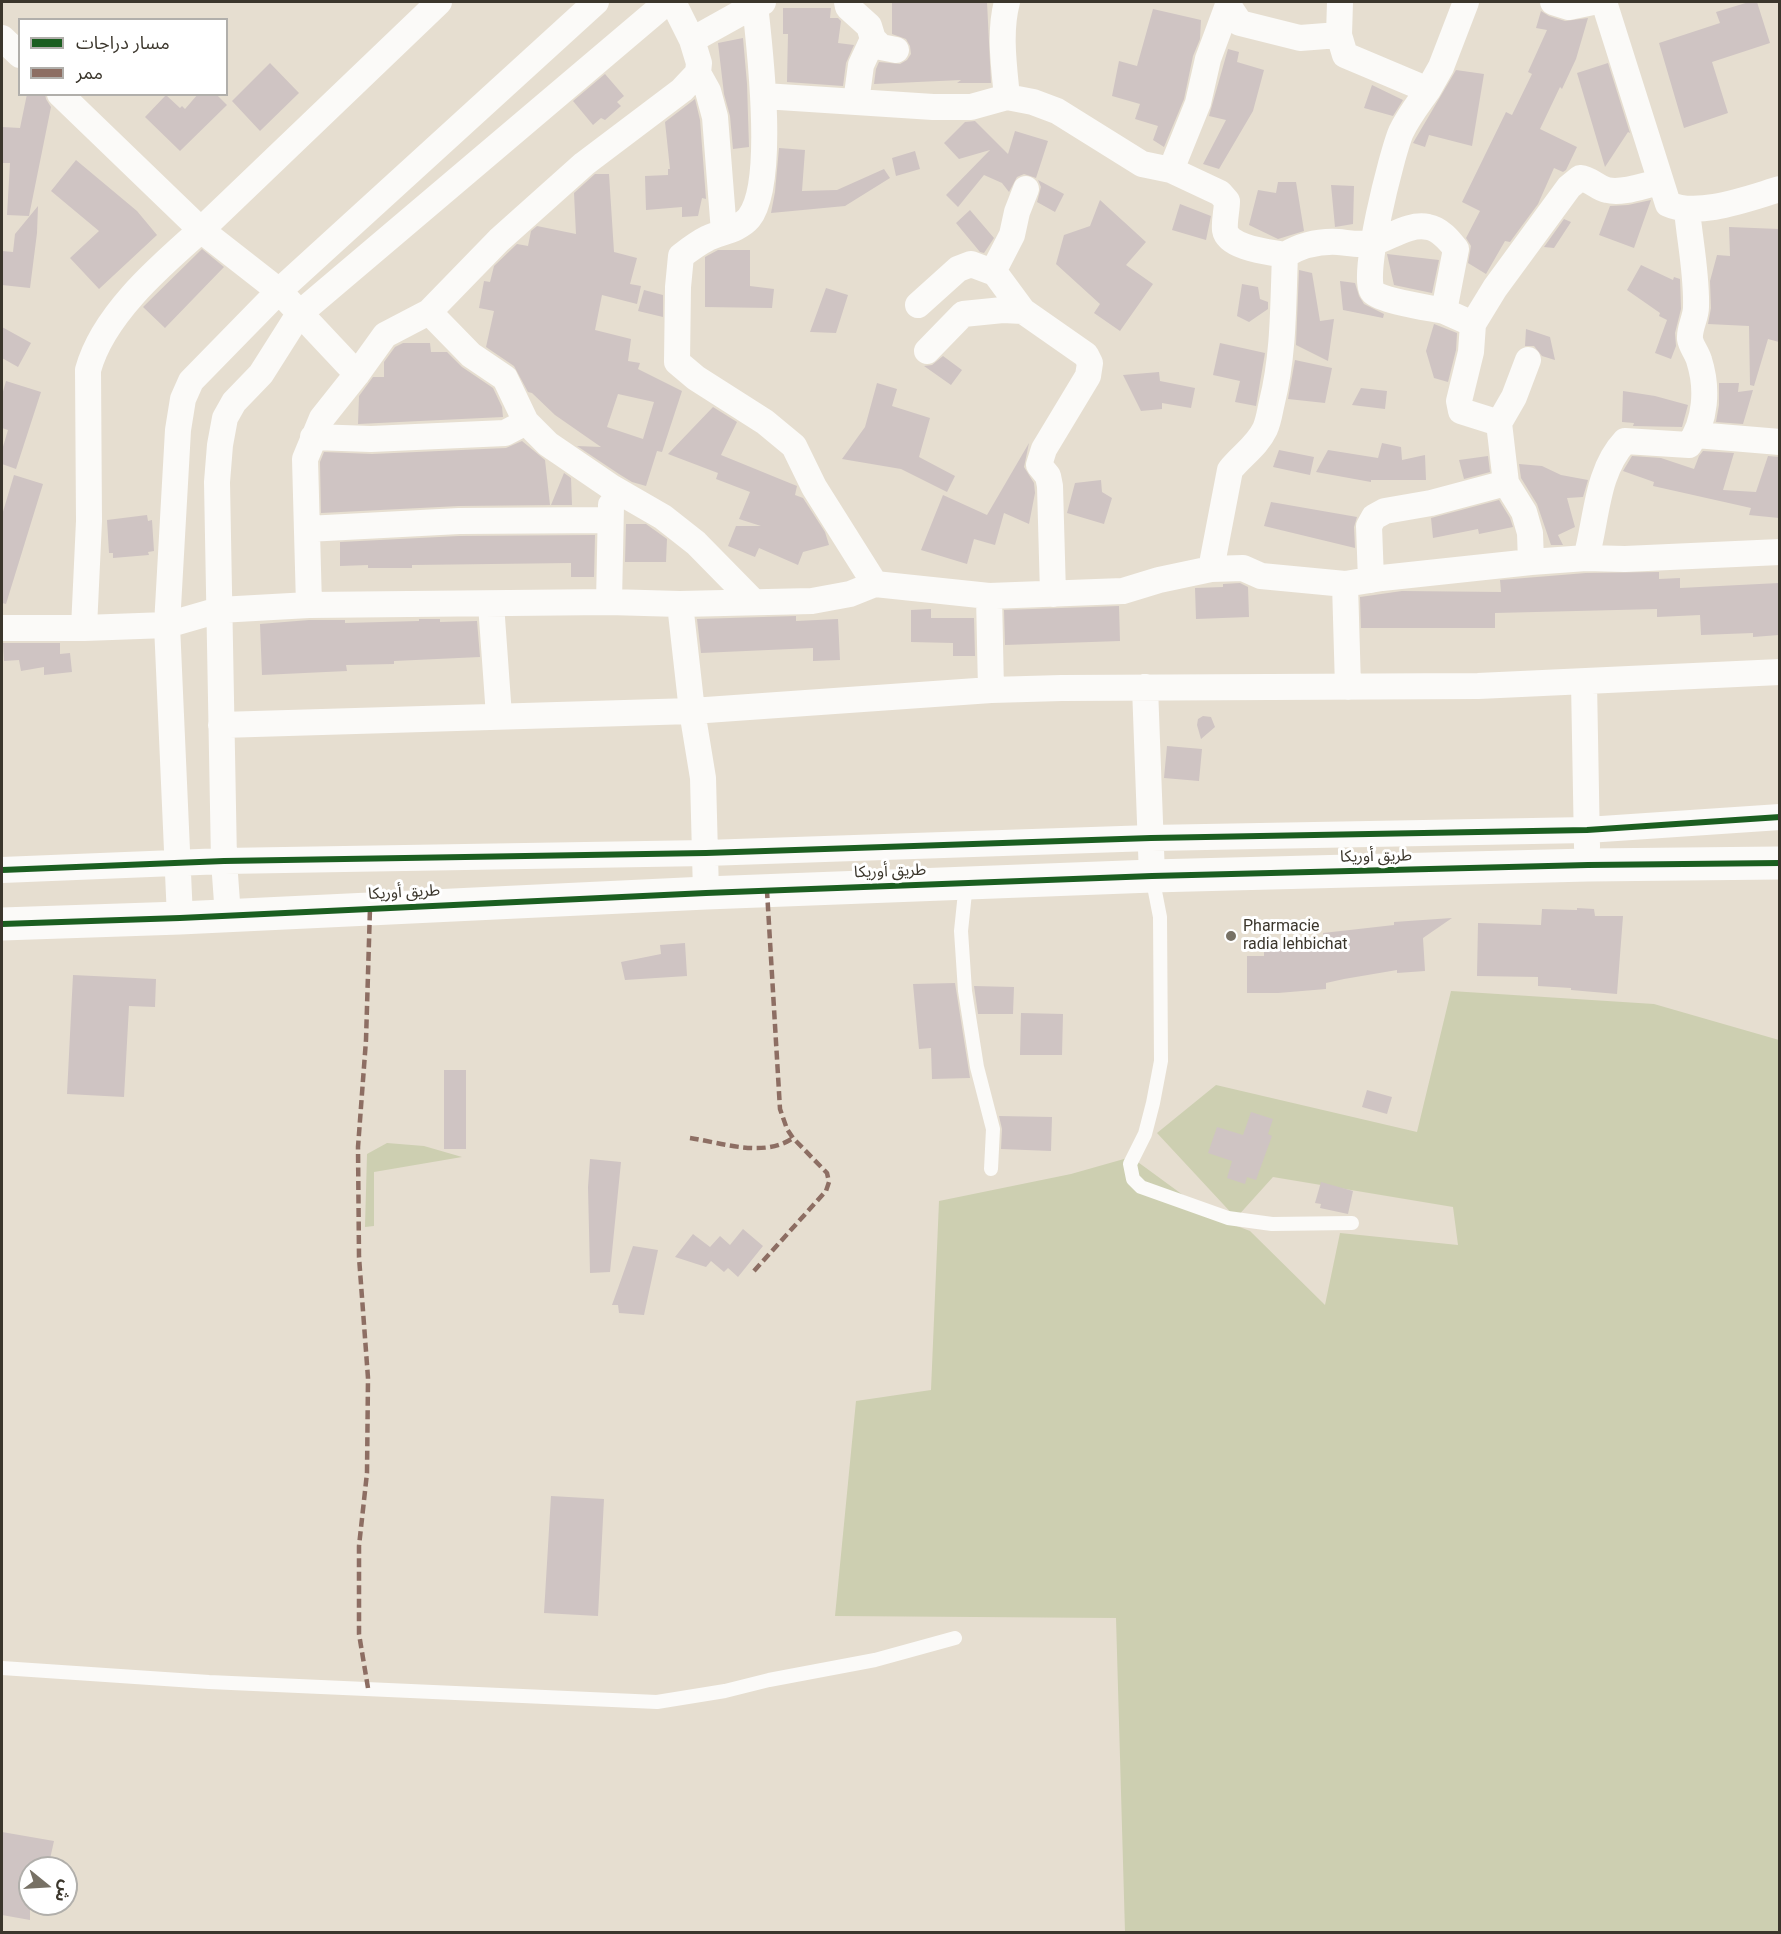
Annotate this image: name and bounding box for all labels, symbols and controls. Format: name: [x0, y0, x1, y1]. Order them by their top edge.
legend: [18, 18, 228, 96]
text: مسار دراجات: [76, 32, 170, 53]
text: ممر: [76, 62, 103, 83]
street label: طريق أوريكا: [1340, 847, 1412, 867]
street label: طريق أوريكا: [854, 861, 926, 883]
street label: طريق أوريكا: [367, 882, 441, 904]
place label: Pharmacie radia lehbichat: [1243, 917, 1348, 955]
marker: Pharmacie radia lehbichat: [1224, 929, 1238, 943]
north arrow: [18, 1856, 78, 1916]
text: ش: [51, 1878, 76, 1904]

